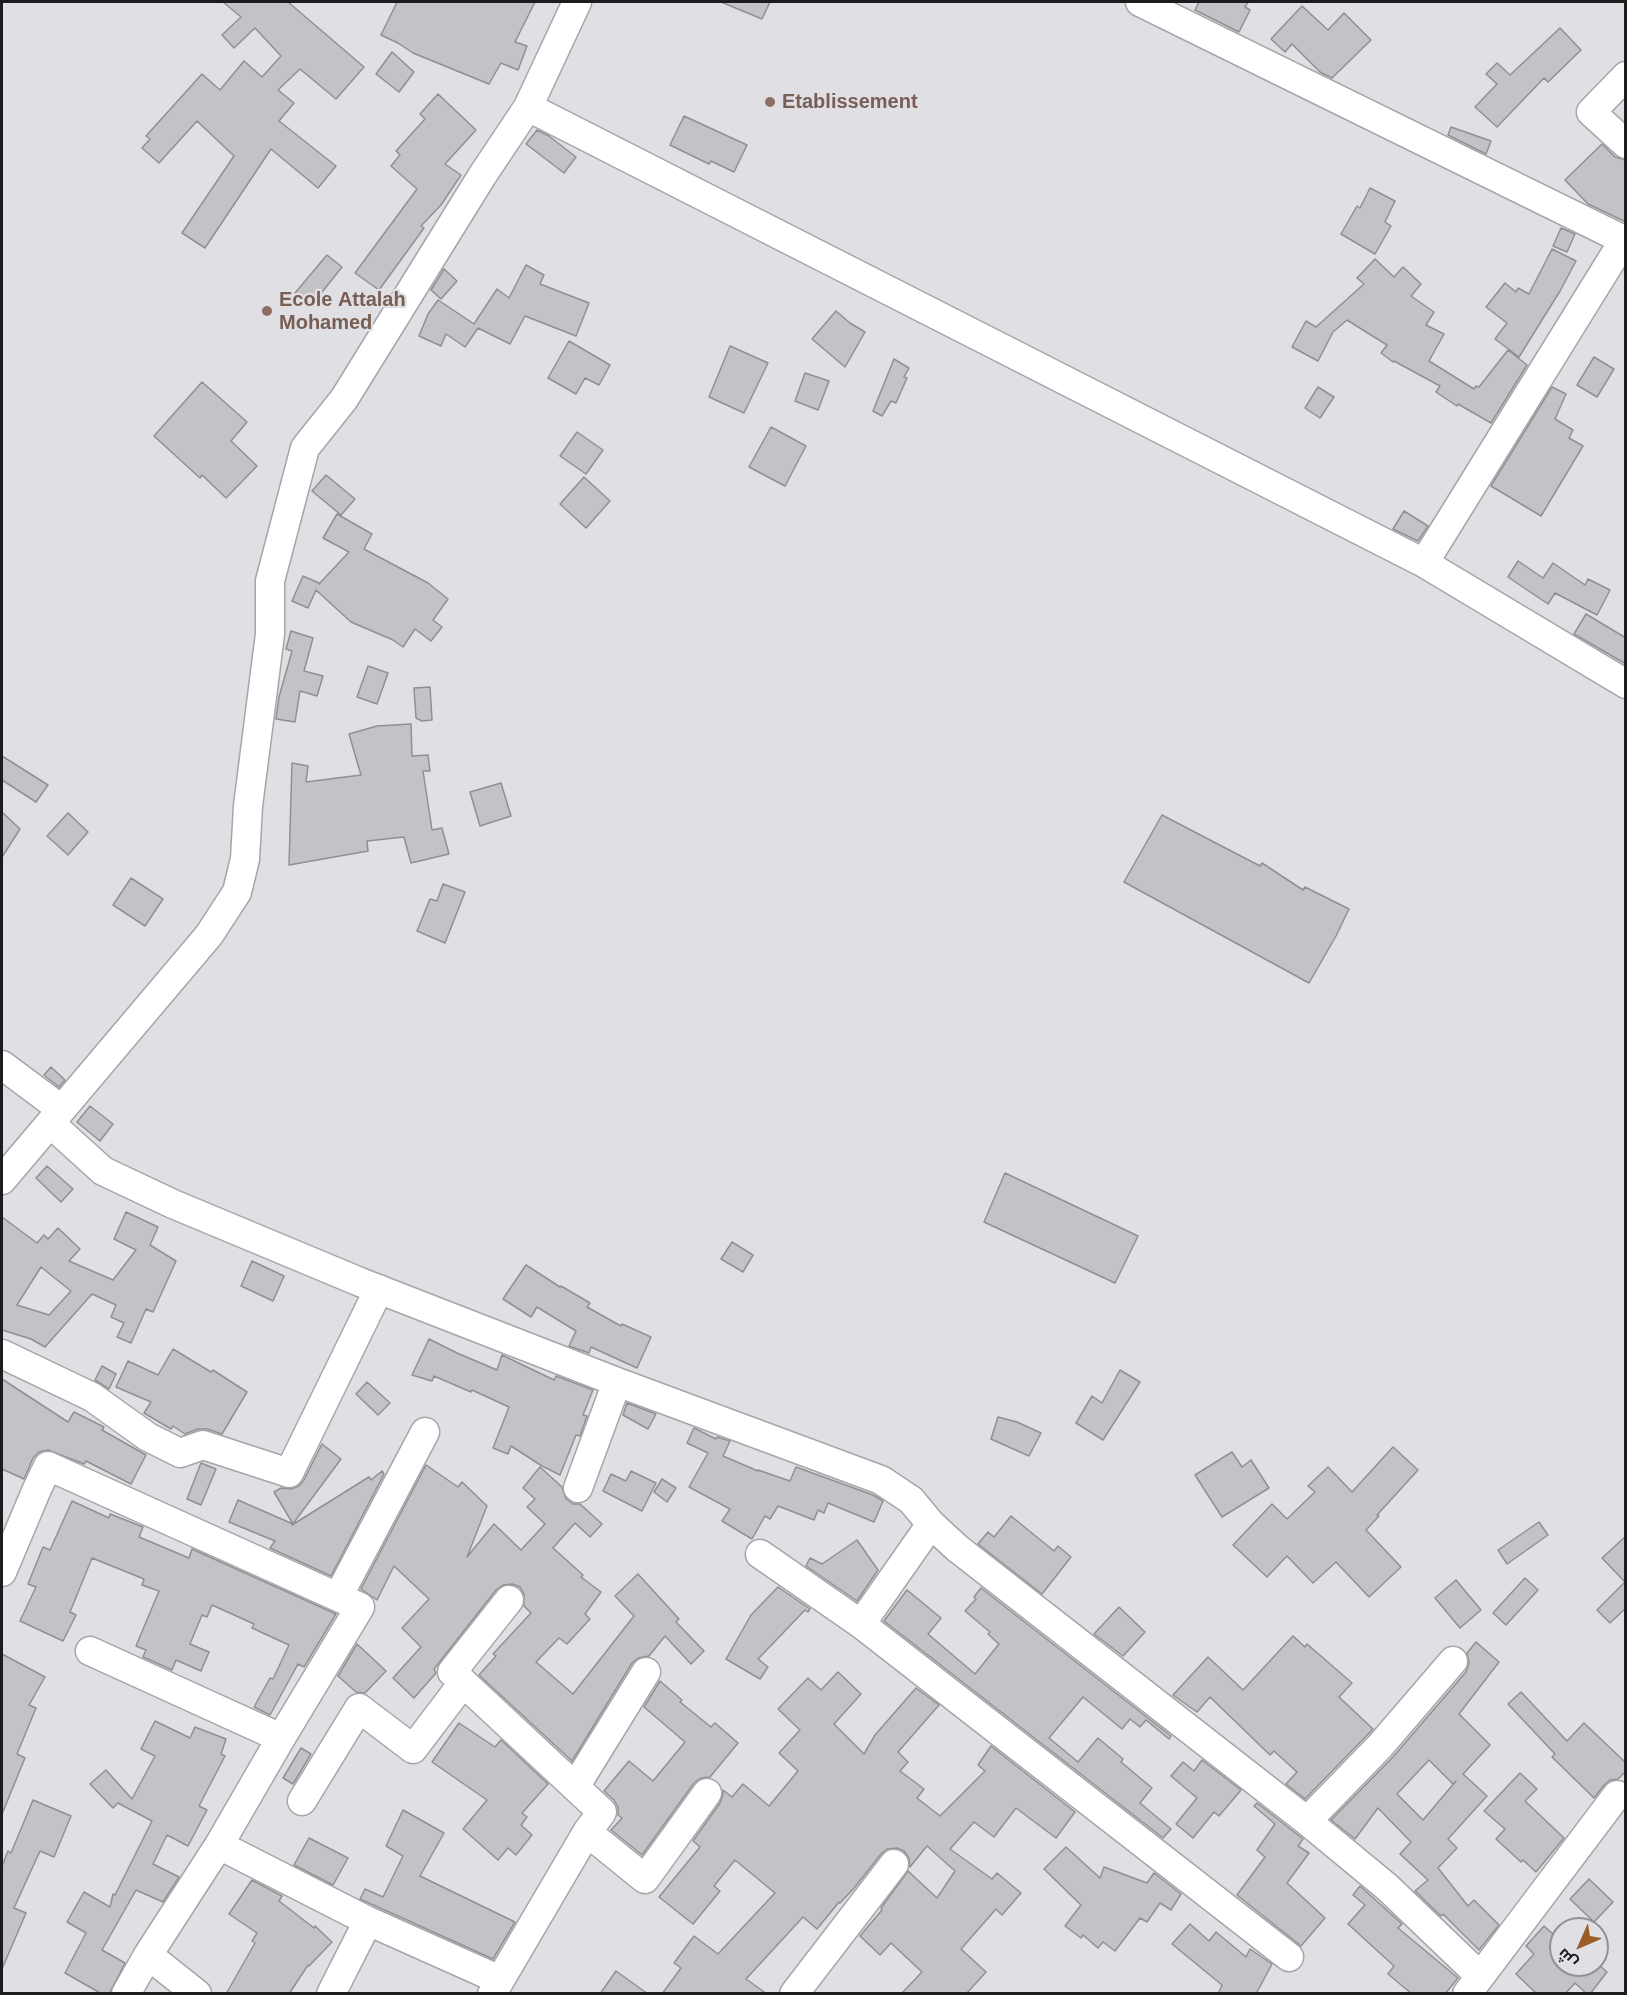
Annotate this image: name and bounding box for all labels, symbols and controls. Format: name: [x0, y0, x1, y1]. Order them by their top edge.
place label: Etablissement: [782, 90, 918, 114]
marker: Etablissement: [763, 95, 777, 109]
place label: Ecole Attalah Mohamed: [279, 288, 406, 335]
marker: Ecole Attalah Mohamed: [260, 304, 274, 318]
north arrow: [1549, 1917, 1609, 1977]
text: ش: [1554, 1945, 1581, 1972]

